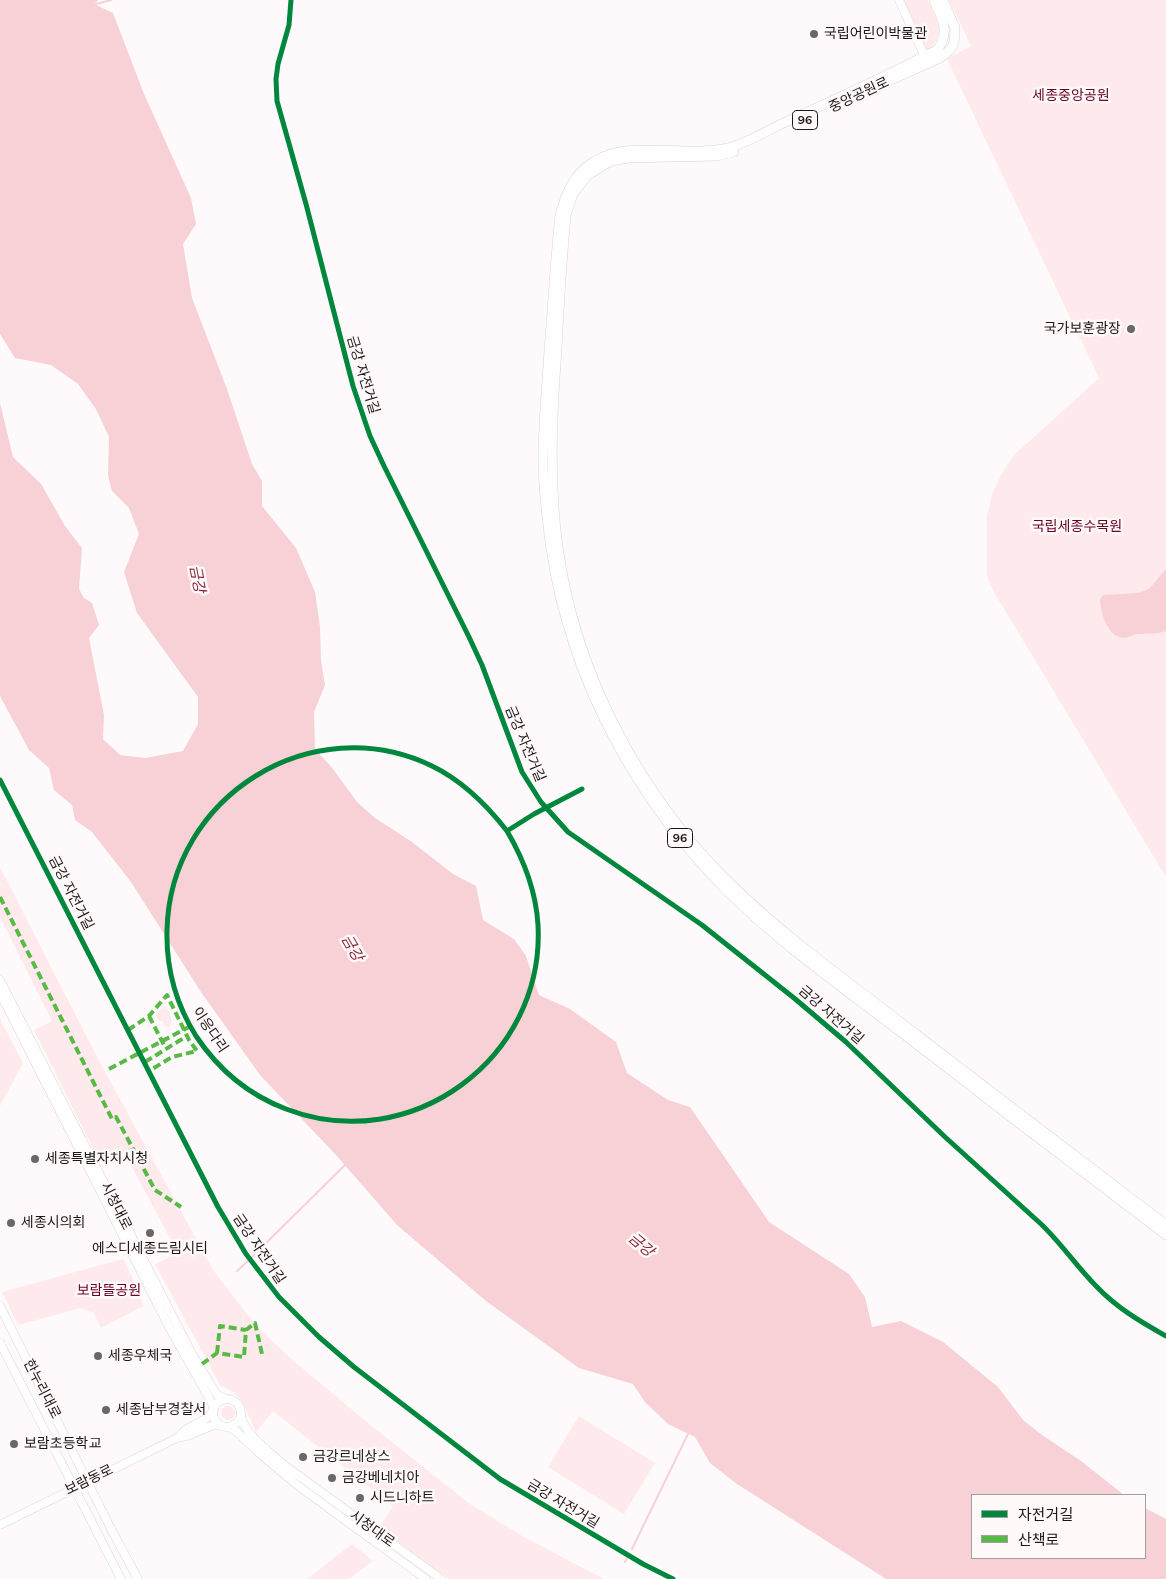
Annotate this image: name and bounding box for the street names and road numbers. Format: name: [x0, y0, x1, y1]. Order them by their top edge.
street label: 중앙공원로: [826, 74, 892, 116]
road number: 96: [792, 110, 818, 130]
street label: 금강 자전거길: [343, 334, 383, 416]
street label: 금강 자전거길: [501, 703, 549, 785]
road number: 96: [668, 828, 692, 848]
street label: 금강 자전거길: [45, 853, 97, 933]
street label: 금강 자전거길: [795, 982, 867, 1048]
street label: 이응다리: [189, 1004, 231, 1056]
street label: 시청대로: [97, 1179, 135, 1233]
street label: 금강 자전거길: [229, 1211, 289, 1287]
street label: 한누리대로: [20, 1356, 64, 1422]
street label: 보람동로: [62, 1461, 116, 1499]
street label: 금강 자전거길: [524, 1476, 602, 1532]
street label: 시청대로: [346, 1507, 398, 1551]

